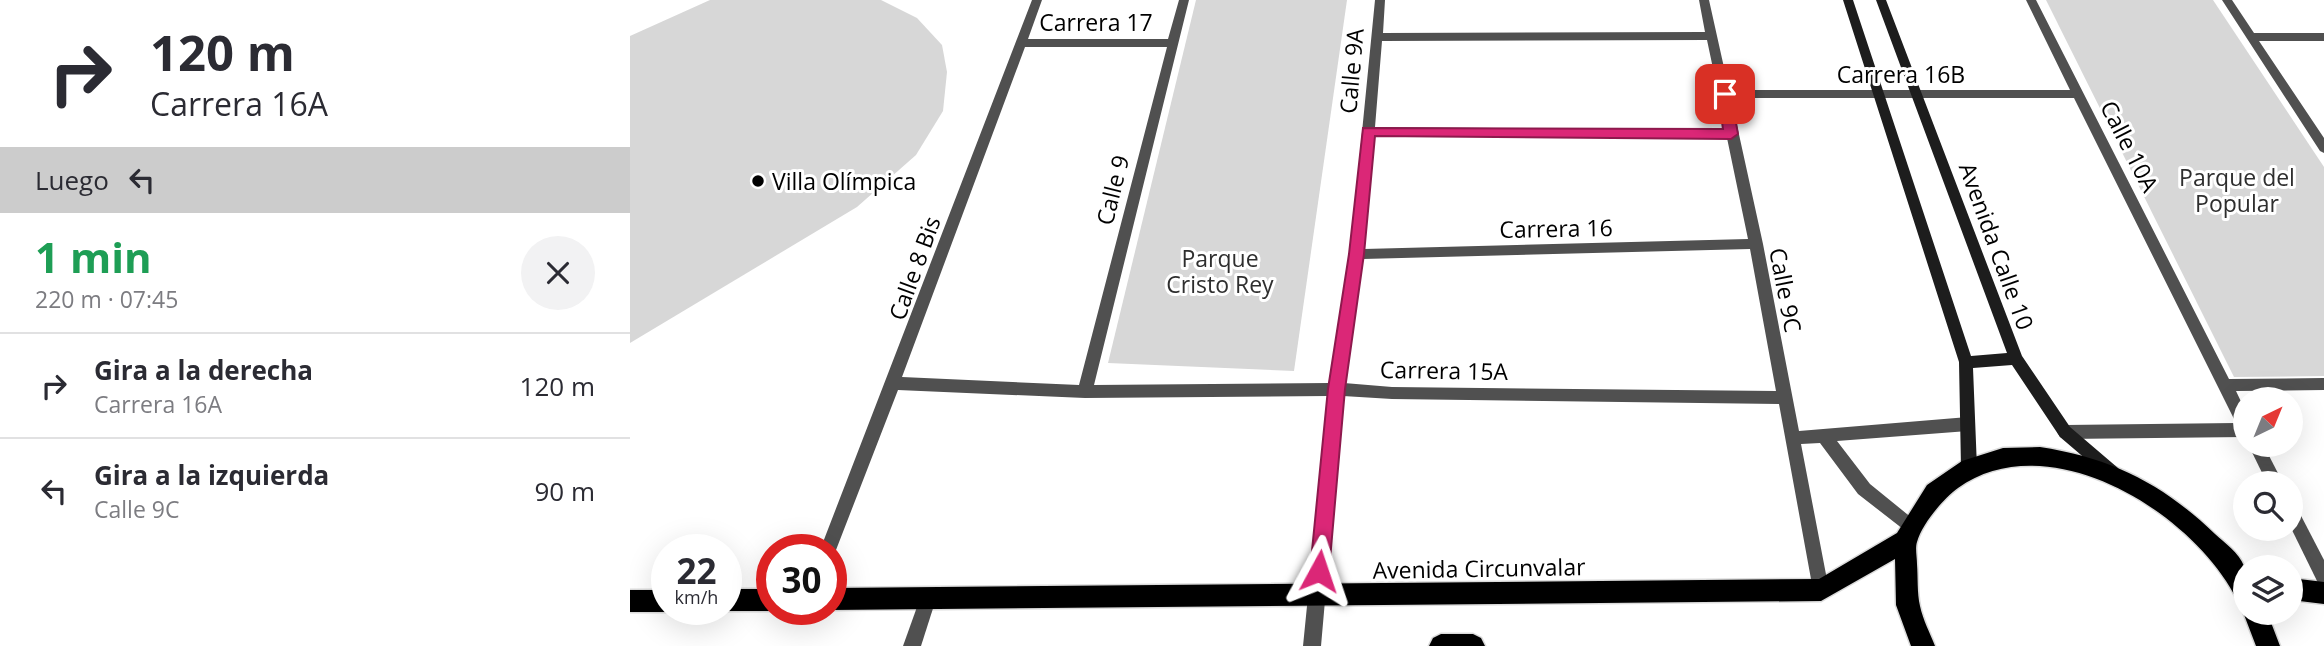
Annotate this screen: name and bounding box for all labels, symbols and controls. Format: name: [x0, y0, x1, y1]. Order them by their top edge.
street label: Carrera 17: [1039, 6, 1153, 38]
text: 120 m: [150, 19, 295, 85]
street label: Calle 9A: [1331, 27, 1371, 115]
icon: right: [35, 28, 126, 119]
street label: Carrera 16B: [1837, 58, 1965, 90]
pin: [1695, 64, 1755, 124]
icon: arrive: [1706, 75, 1744, 113]
text: Carrera 16A: [150, 82, 328, 125]
street label: Calle 10A: [2093, 95, 2167, 198]
street label: Calle 9: [1088, 152, 1136, 228]
street label: Avenida Calle 10: [1952, 158, 2042, 334]
icon: left: [123, 161, 161, 199]
park label: Parque del Popular: [2179, 161, 2295, 219]
text: Luego: [35, 162, 109, 198]
place label: Villa Olímpica: [772, 165, 916, 197]
marker: Villa Olímpica: [750, 173, 766, 189]
street label: Carrera 16: [1499, 211, 1613, 245]
street label: Calle 8 Bis: [880, 212, 948, 324]
text: 1 min: [35, 228, 152, 285]
button: close: [521, 236, 595, 310]
park label: Parque Cristo Rey: [1166, 242, 1274, 300]
street label: Calle 9C: [1762, 245, 1810, 335]
text: 220 m · 07:45: [35, 283, 178, 315]
text: Gira a la derecha: [94, 352, 313, 388]
street label: Carrera 15A: [1380, 353, 1509, 387]
icon: right: [35, 367, 73, 405]
text: 120 m: [520, 368, 595, 404]
north arrow: [2233, 387, 2303, 457]
map controls: [2233, 387, 2303, 625]
text: Carrera 16A: [94, 388, 222, 420]
text: Gira a la izquierda: [94, 457, 329, 493]
button: search: [2233, 471, 2303, 541]
icon: left: [35, 472, 73, 510]
text: 90 m: [534, 473, 595, 509]
text: Calle 9C: [94, 493, 179, 525]
speed limit sign: 30: [756, 534, 847, 625]
position arrow: [1282, 534, 1356, 608]
text: 22: [676, 547, 717, 594]
street label: Avenida Circunvalar: [1372, 550, 1586, 586]
button: layers: [2233, 555, 2303, 625]
text: km/h: [675, 585, 718, 609]

